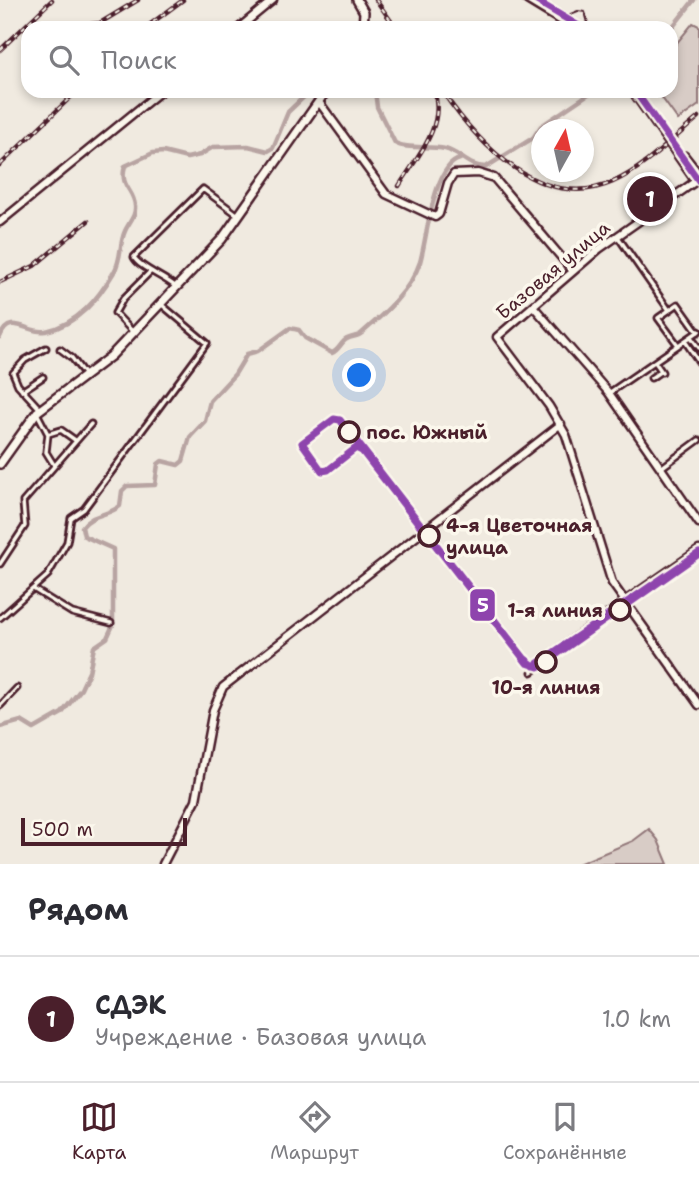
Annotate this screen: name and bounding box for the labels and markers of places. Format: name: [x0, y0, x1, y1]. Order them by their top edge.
pin: 1: [627, 173, 673, 225]
place label: пос. Южный: [366, 420, 487, 445]
marker: пос. Южный: [338, 421, 360, 443]
place label: 4-я Цветочная улица: [446, 513, 592, 560]
marker: 4-я Цветочная улица: [418, 525, 440, 547]
place label: 1-я линия: [507, 598, 603, 623]
marker: 1-я линия: [609, 599, 631, 621]
marker: 10-я линия: [535, 651, 557, 673]
place label: 10-я линия: [492, 675, 600, 700]

